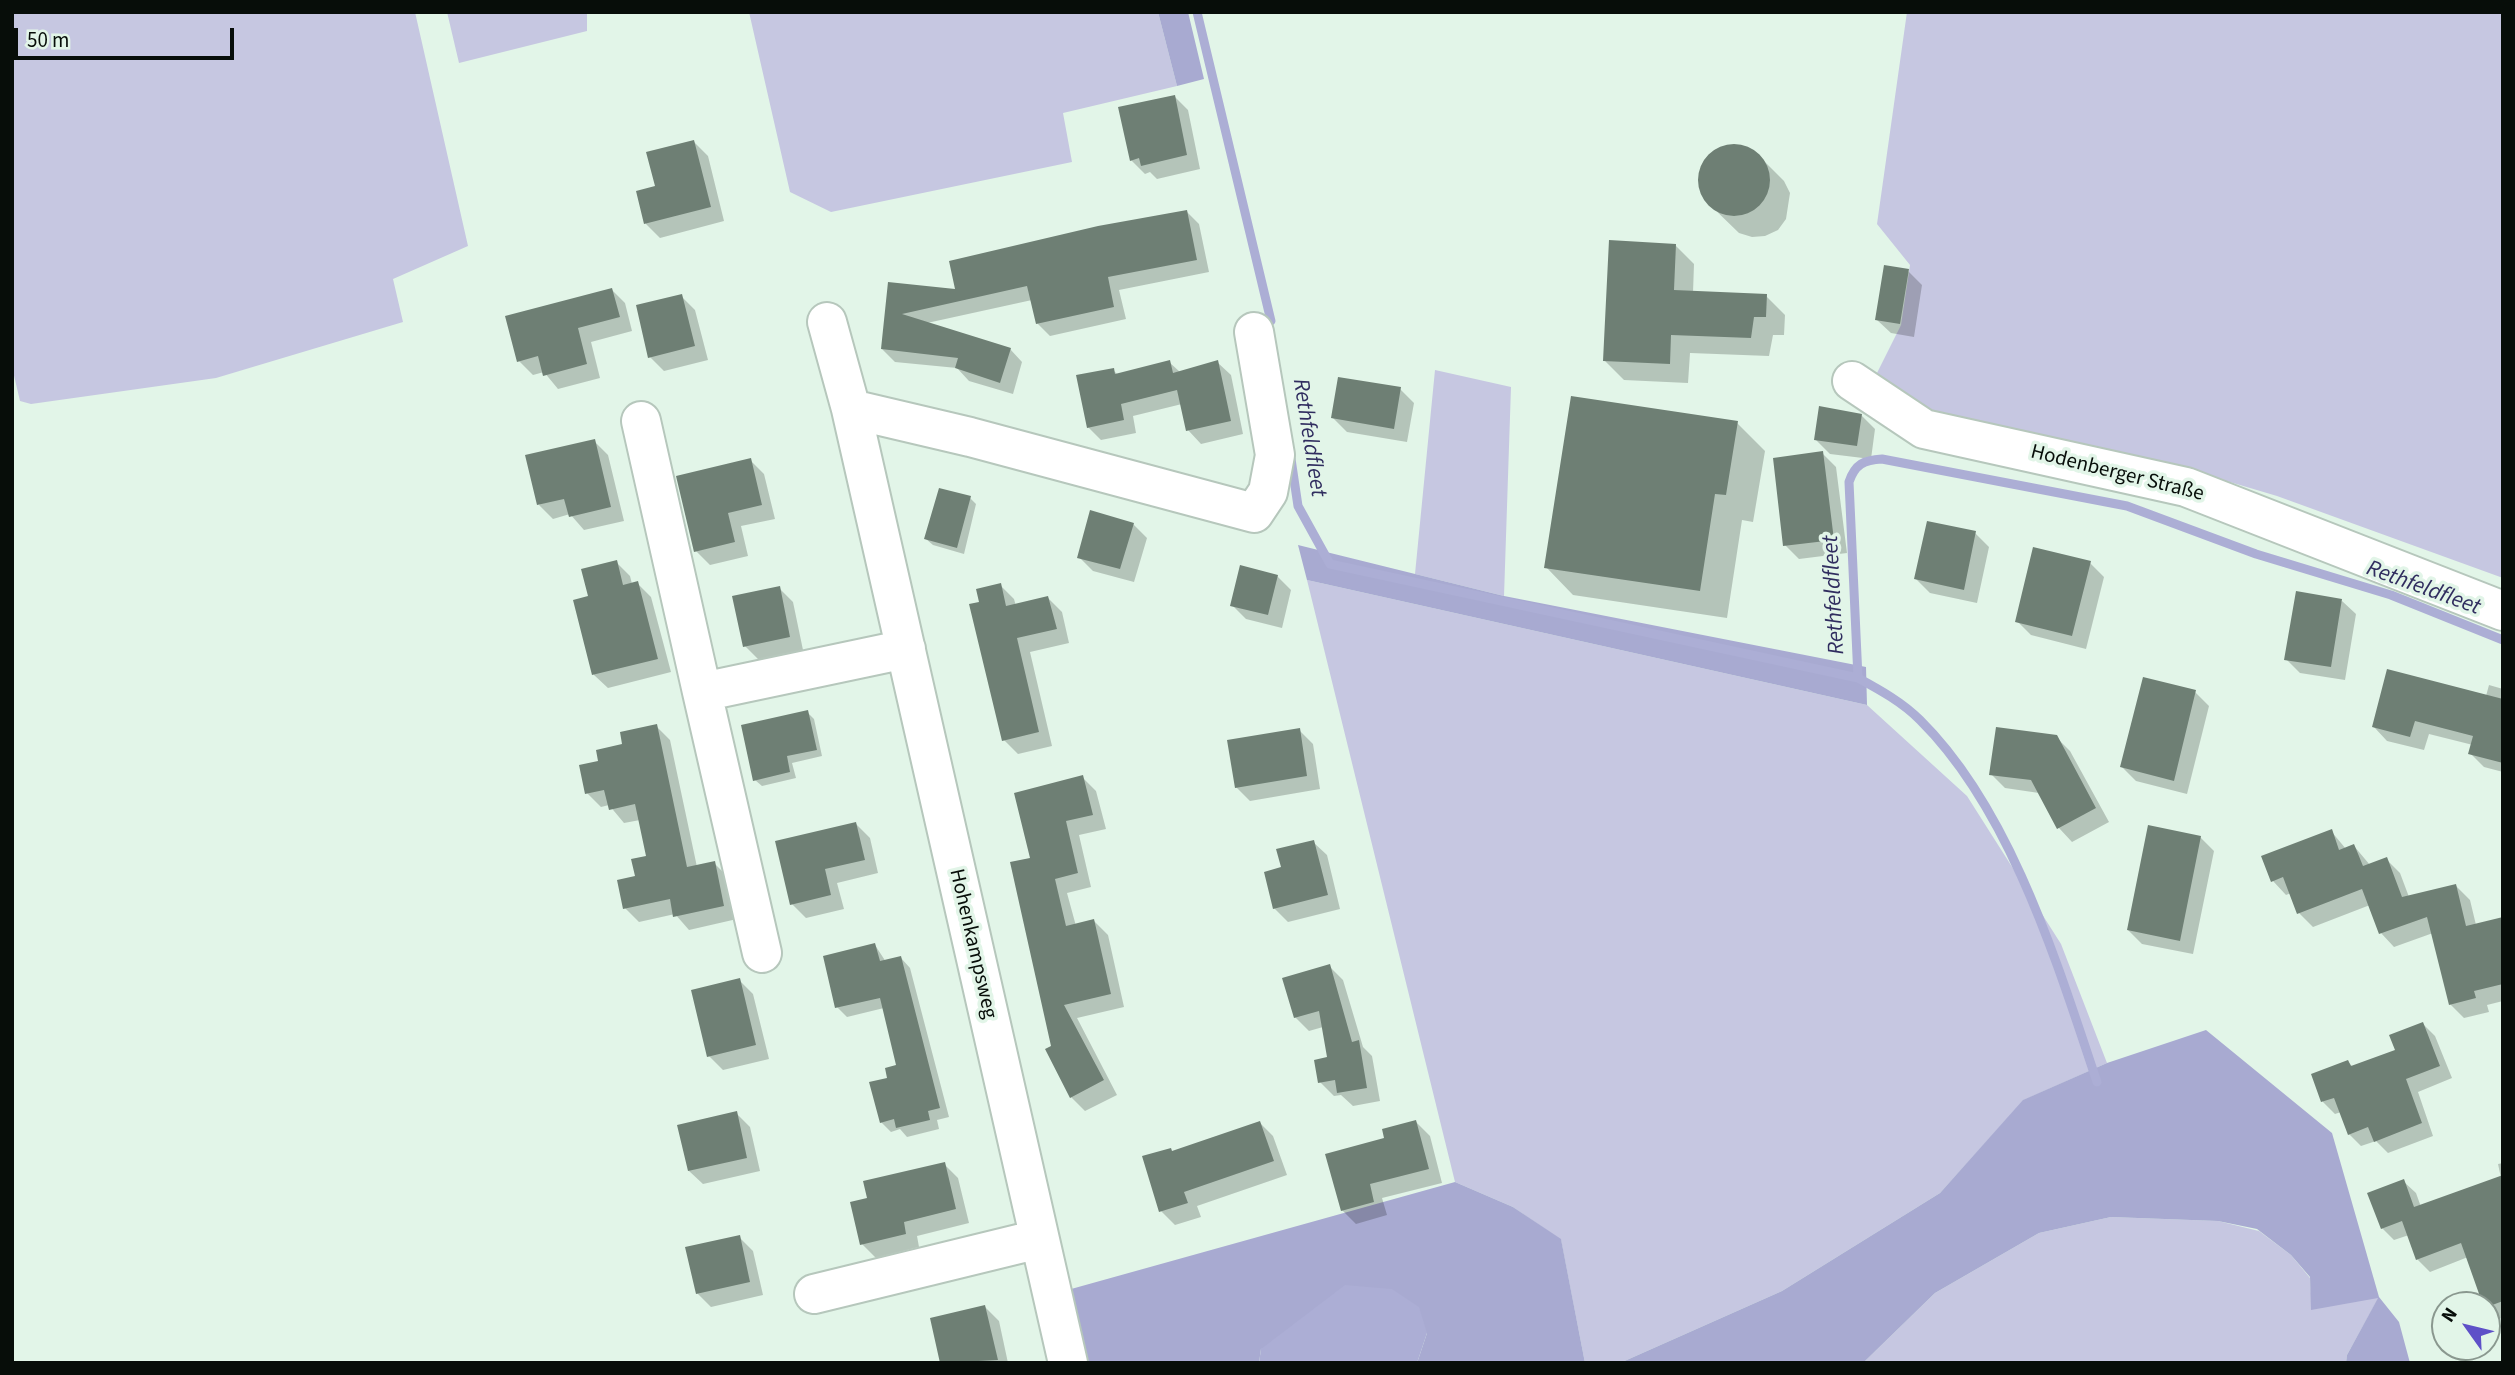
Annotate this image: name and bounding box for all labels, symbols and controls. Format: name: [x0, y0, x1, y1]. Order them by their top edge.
scale bar: [18, 14, 238, 58]
text: 50 m: [27, 25, 69, 55]
water label: Rethfeldfleet: [1285, 377, 1331, 499]
street label: Hodenberger Straße: [2028, 440, 2206, 508]
water label: Rethfeldfleet: [1818, 535, 1852, 655]
water label: Rethfeldfleet: [2362, 556, 2484, 622]
street label: Hohenkampsweg: [943, 867, 1001, 1021]
north arrow: [2431, 1291, 2501, 1361]
text: N: [2435, 1302, 2465, 1328]

